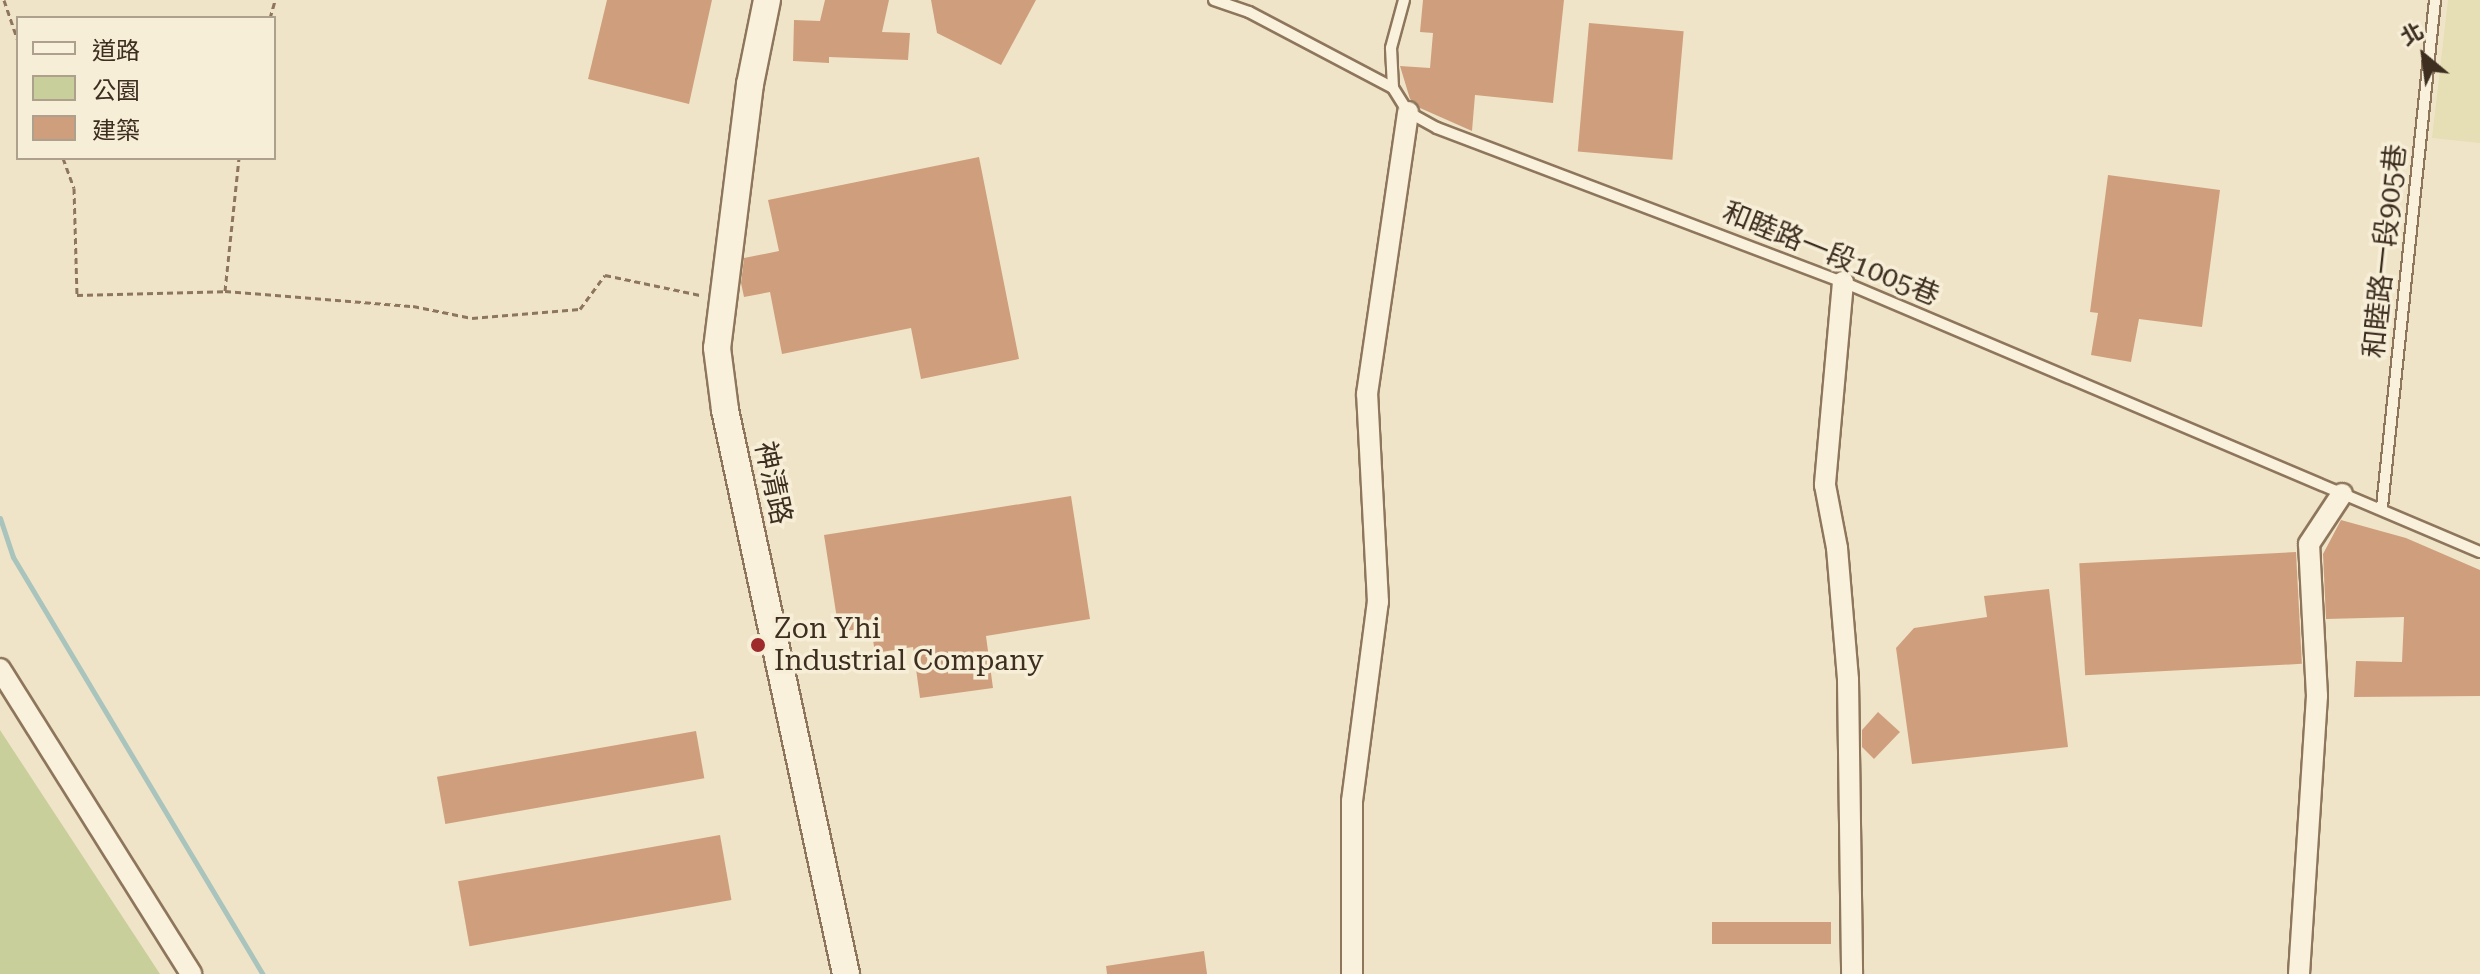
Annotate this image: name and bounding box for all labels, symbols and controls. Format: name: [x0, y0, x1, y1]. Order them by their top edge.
legend: [16, 16, 276, 160]
north arrow: [2384, 16, 2464, 96]
text: 北: [2396, 18, 2428, 51]
text: 道路: [92, 37, 140, 65]
text: 公園: [92, 77, 140, 105]
text: 建築: [92, 117, 140, 145]
street label: 和睦路一段905巷: [2357, 142, 2413, 360]
street label: 和睦路一段1005巷: [1718, 195, 1944, 313]
street label: 神清路: [748, 438, 798, 528]
place label: Zon Yhi Industrial Company: [774, 612, 1044, 678]
marker: Zon Yhi Industrial Company: [749, 636, 767, 654]

